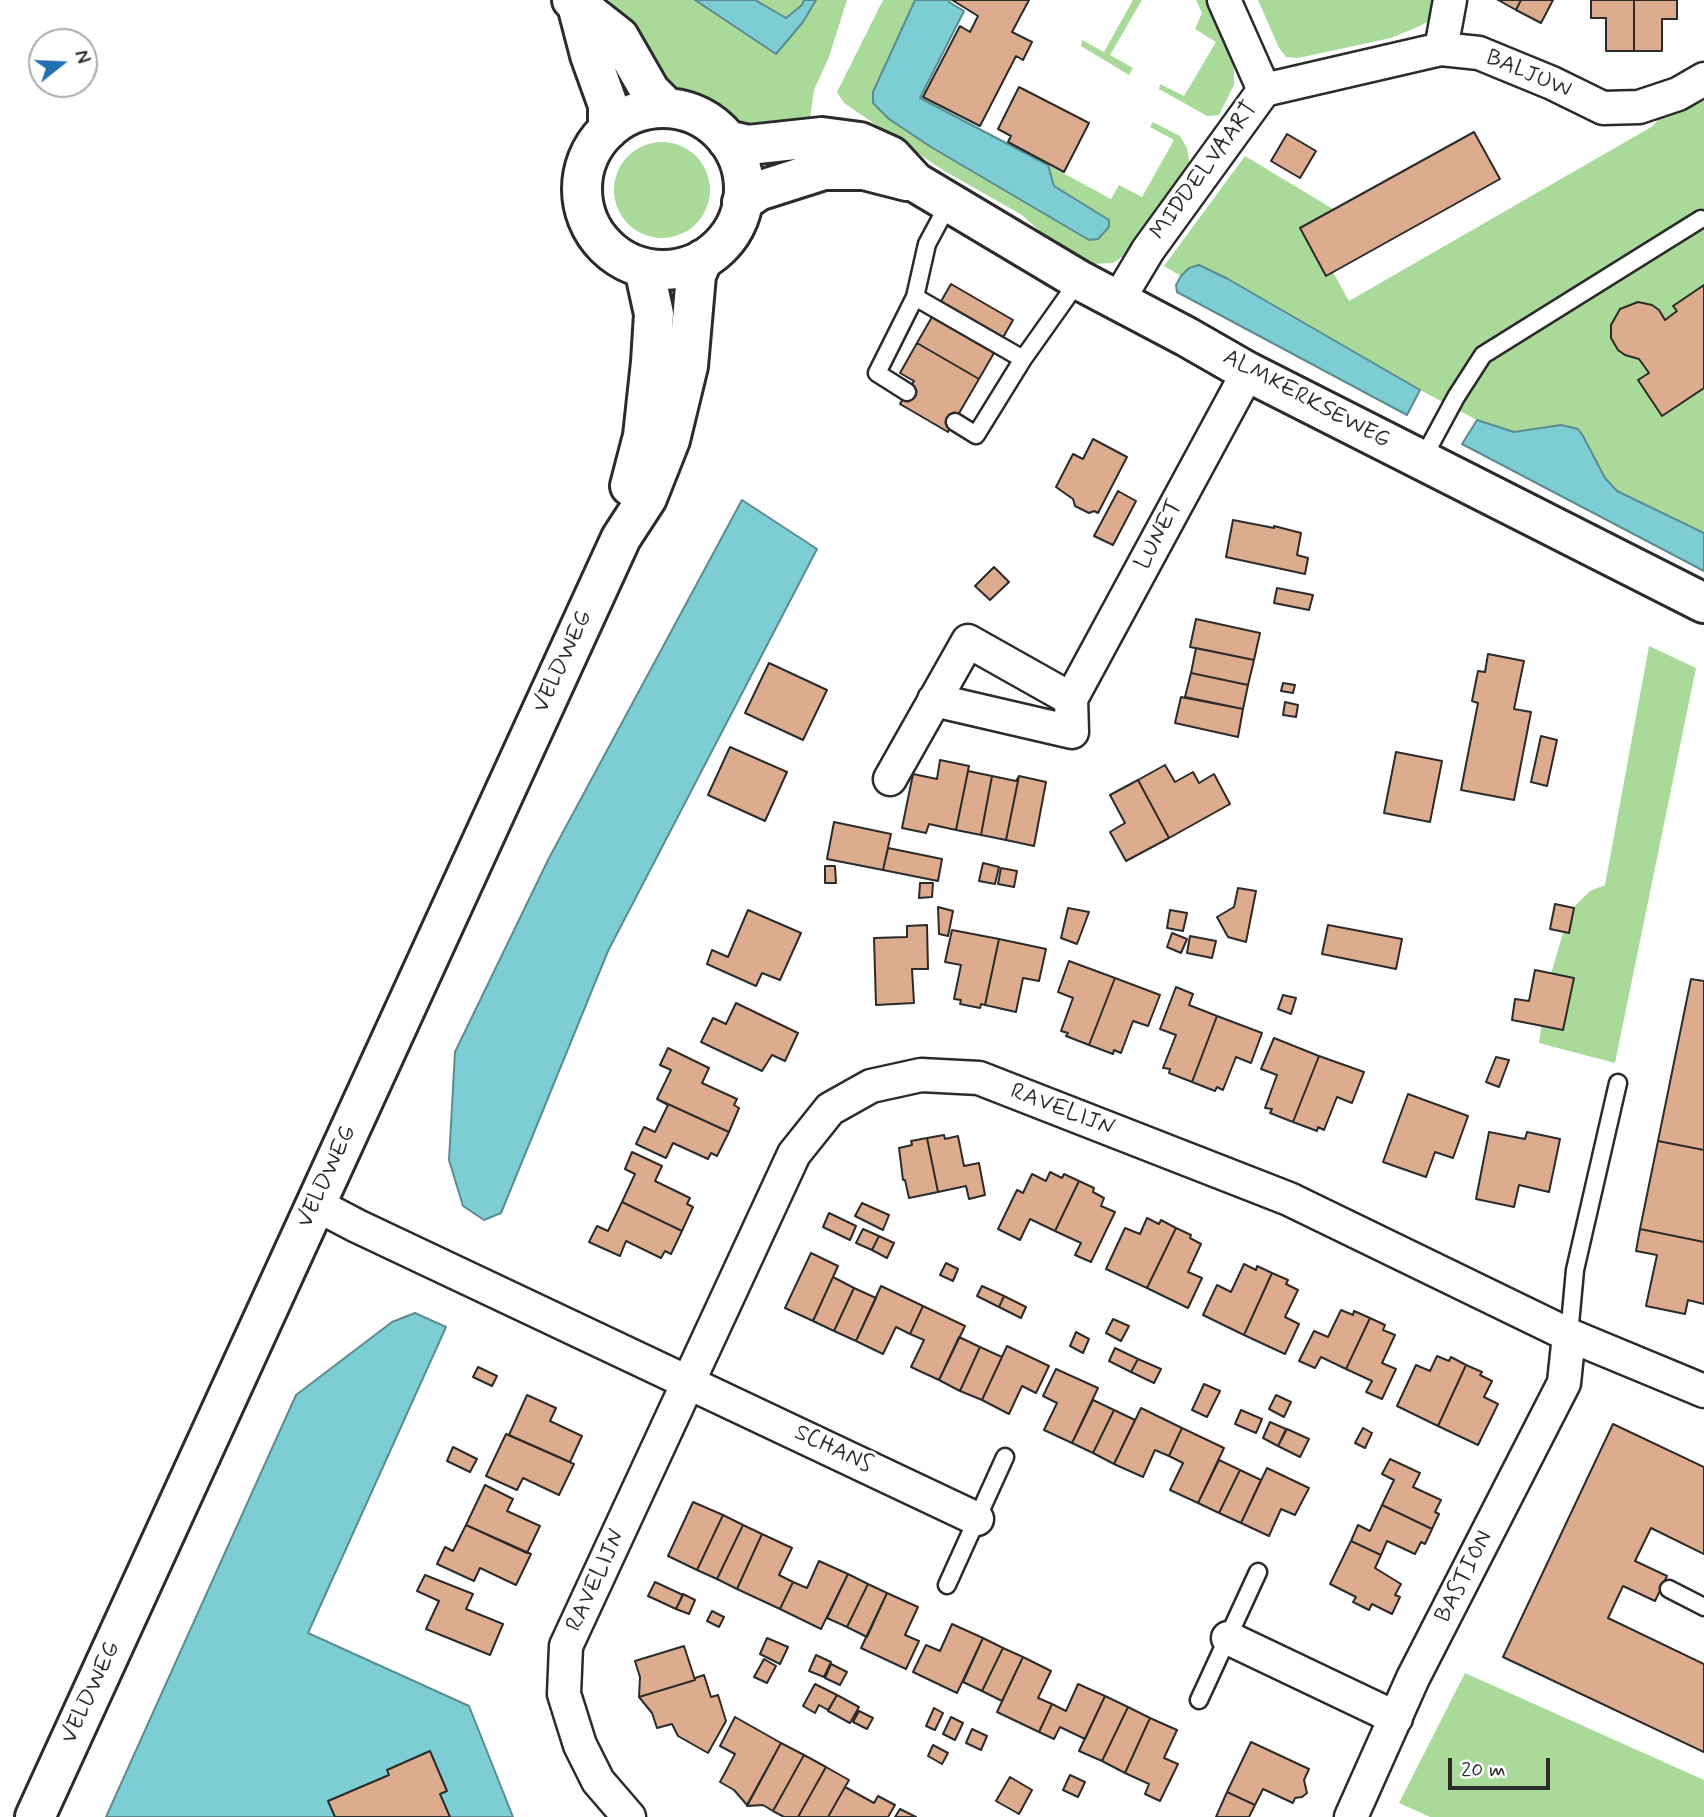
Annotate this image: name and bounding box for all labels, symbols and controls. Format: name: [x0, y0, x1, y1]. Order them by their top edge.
north arrow: [28, 28, 98, 98]
street label: BALJUW: [1481, 45, 1575, 105]
text: N: [68, 47, 95, 67]
street label: MIDDELVAART: [1145, 96, 1265, 246]
street label: ALMKERKSEWEG: [1218, 344, 1394, 456]
street label: LUNET: [1130, 495, 1190, 575]
street label: VELDWEG: [528, 607, 600, 717]
street label: RAVELIJN: [1006, 1079, 1118, 1143]
street label: VELDWEG: [292, 1122, 364, 1232]
street label: SCHANS: [789, 1420, 877, 1480]
street label: RAVELIJN: [561, 1526, 633, 1636]
street label: BASTION: [1430, 1527, 1500, 1627]
street label: VELDWEG: [56, 1638, 128, 1748]
scale bar: [1452, 1744, 1554, 1788]
text: 20 m: [1461, 1756, 1506, 1784]

